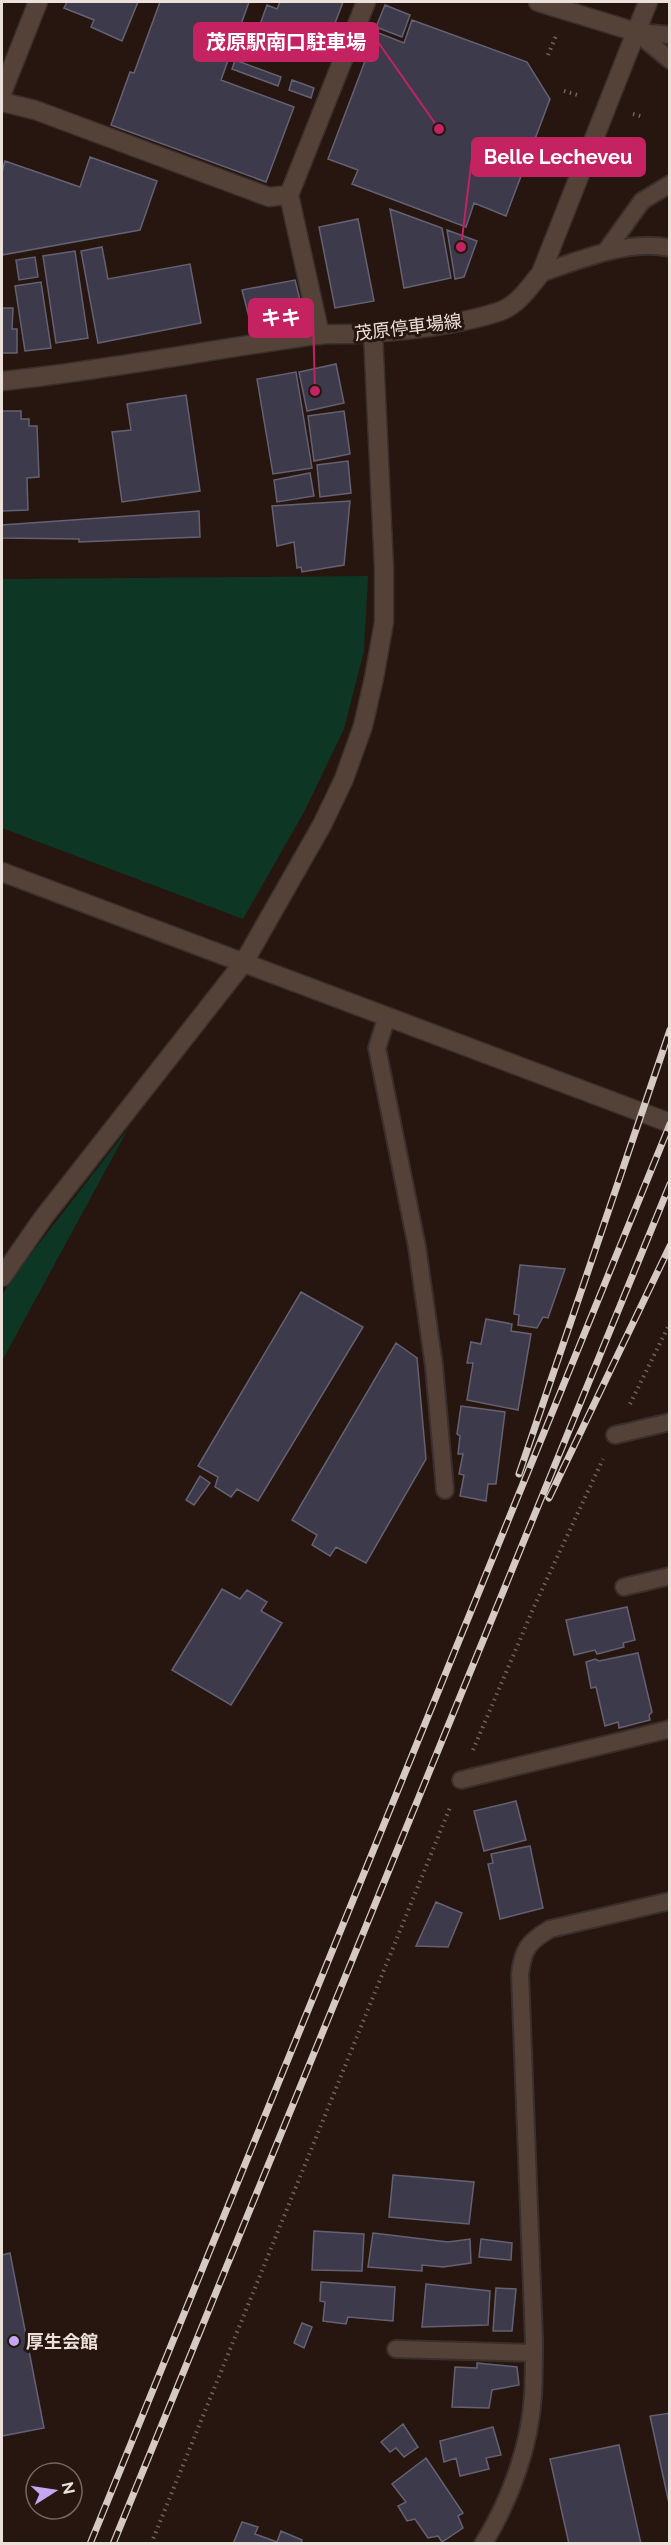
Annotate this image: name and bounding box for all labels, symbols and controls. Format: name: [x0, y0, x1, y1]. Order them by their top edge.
callout: 茂原駅南口駐車場: [194, 23, 378, 61]
text: 茂原駅南口駐車場: [206, 30, 366, 54]
callout: Belle Lecheveu: [472, 138, 645, 176]
text: Belle Lecheveu: [484, 145, 632, 169]
callout: キキ: [249, 299, 313, 337]
text: キキ: [261, 306, 301, 330]
street label: 茂原停車場線: [353, 310, 463, 344]
place label: 厚生会館: [26, 2331, 98, 2352]
marker: 厚生会館: [7, 2334, 21, 2348]
north arrow: [24, 2461, 84, 2521]
text: N: [58, 2480, 79, 2496]

